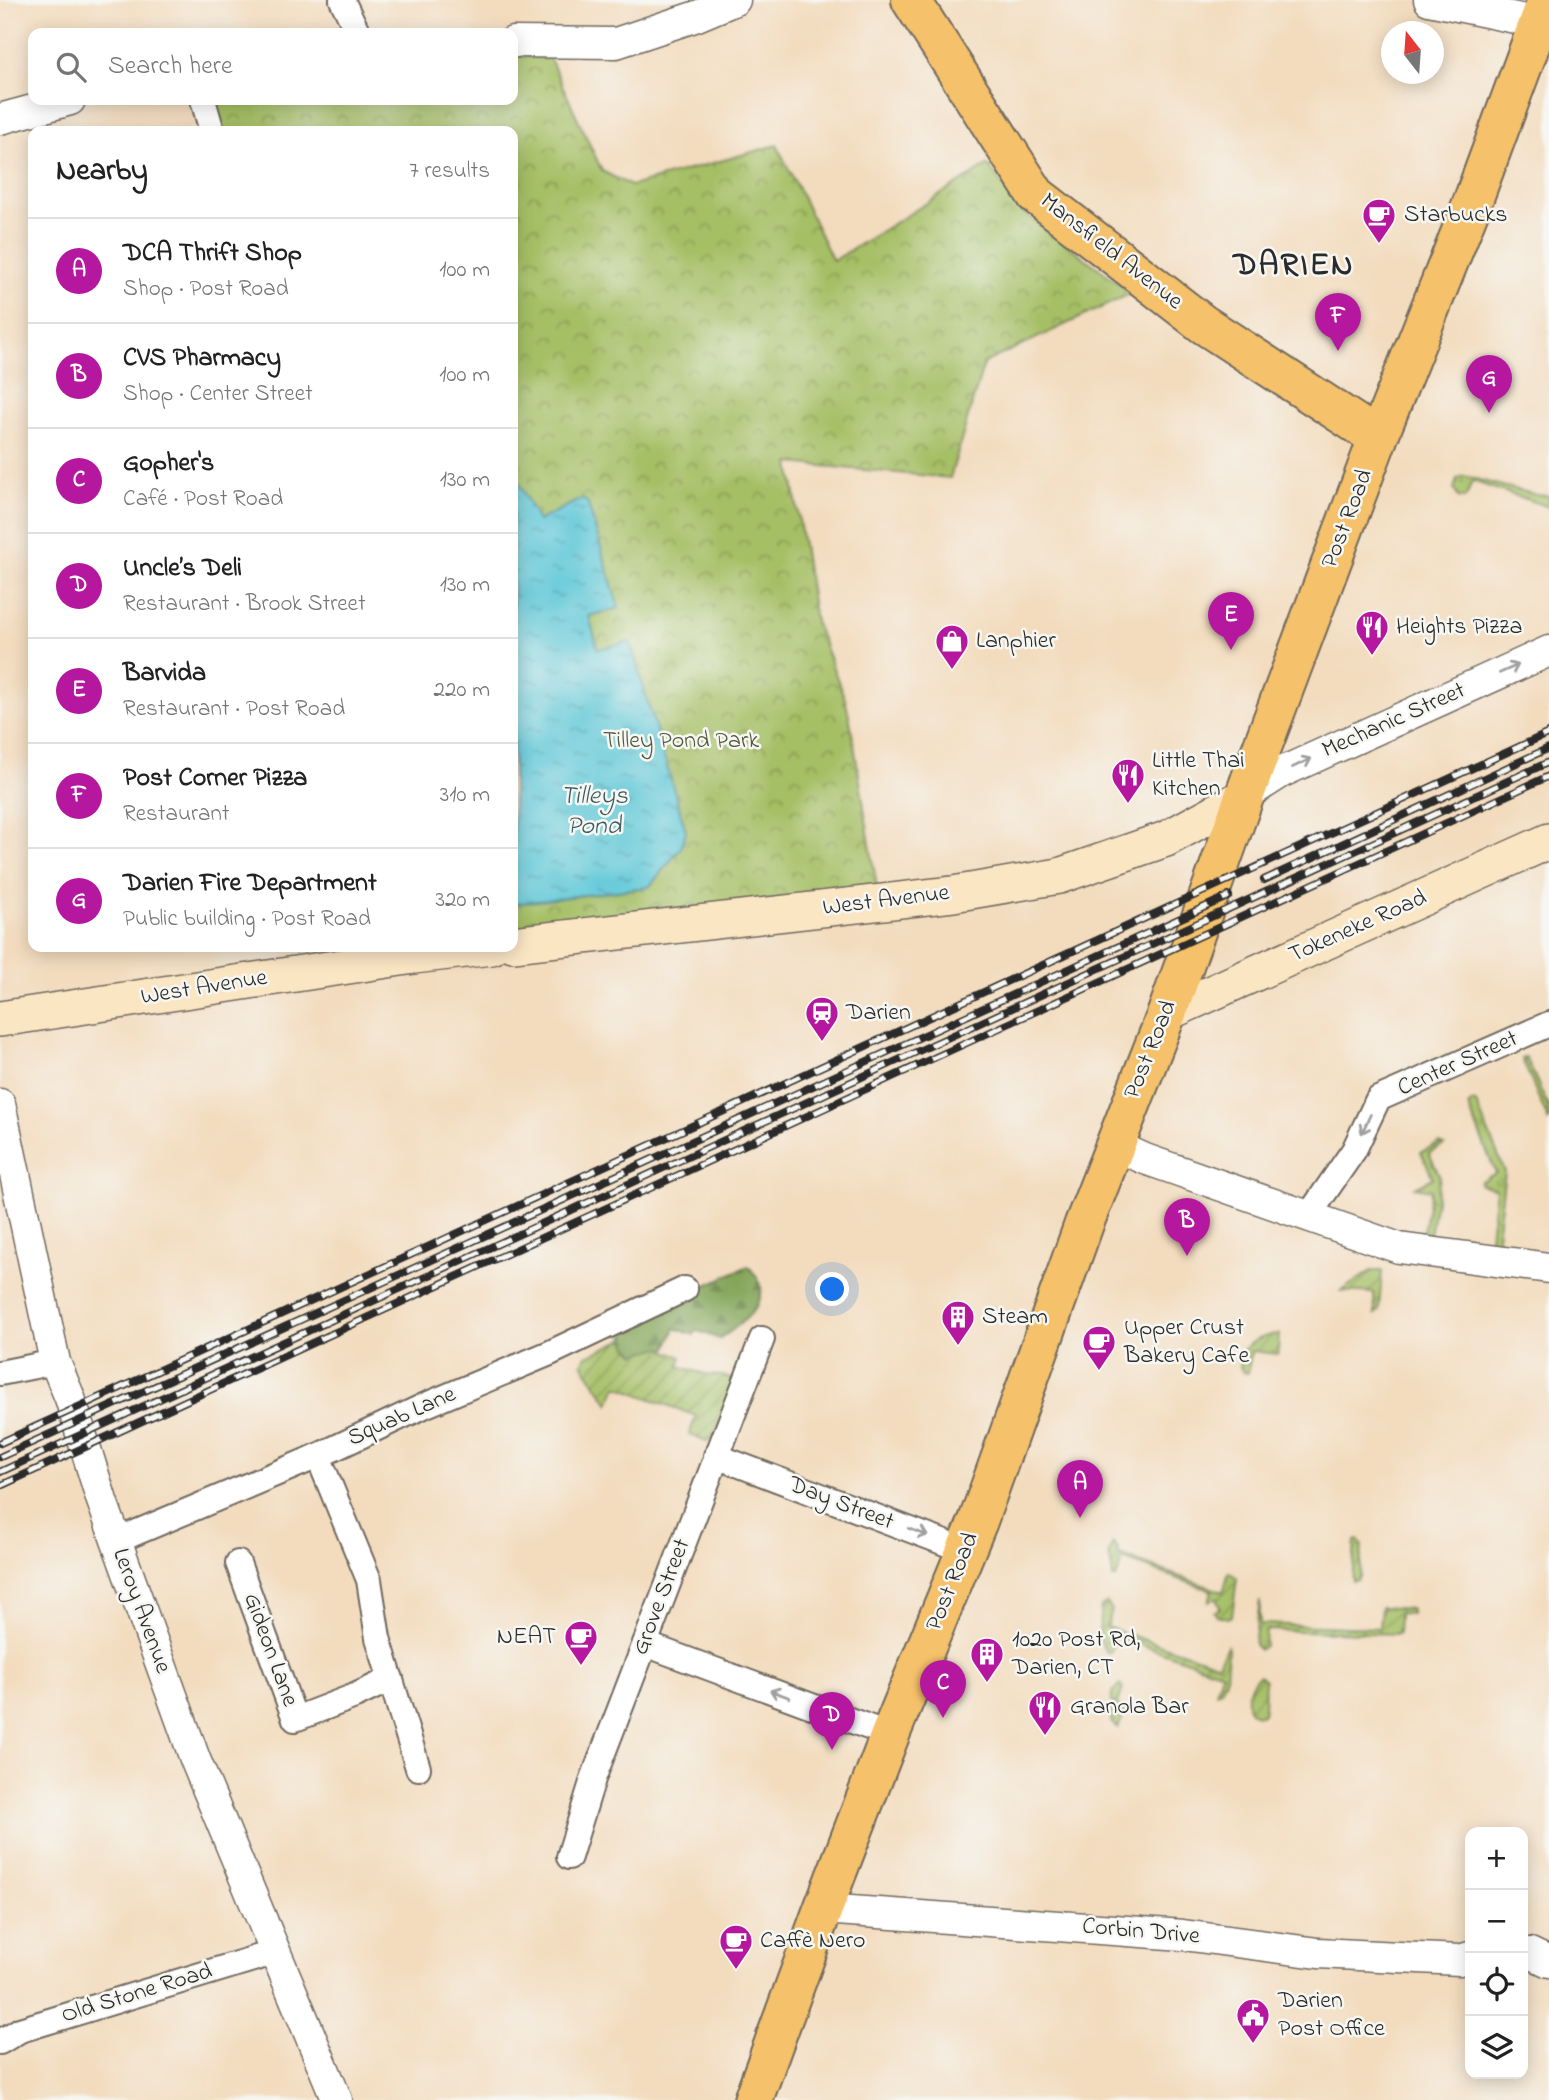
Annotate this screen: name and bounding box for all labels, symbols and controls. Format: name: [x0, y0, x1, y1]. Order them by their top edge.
north arrow: [1381, 21, 1444, 84]
search box: [28, 28, 518, 105]
icon: search: [52, 48, 90, 86]
text: Search here: [108, 48, 233, 86]
text: Nearby: [56, 150, 148, 194]
text: 7 results: [409, 155, 490, 188]
street label: Mansfield Avenue: [1032, 185, 1190, 319]
cafe icon: Starbucks: [1360, 196, 1398, 245]
place label: Starbucks: [1404, 198, 1508, 233]
text: DCA Thrift Shop: [123, 235, 302, 273]
district label: DARIEN: [1231, 243, 1355, 290]
text: A: [72, 254, 86, 287]
text: 100 m: [439, 254, 490, 287]
text: Shop · Post Road: [123, 273, 289, 306]
pin: F: [1315, 293, 1361, 351]
text: CVS Pharmacy: [123, 340, 281, 378]
pin: G: [1466, 355, 1512, 413]
text: B: [71, 359, 87, 392]
text: 100 m: [439, 359, 490, 392]
text: Shop · Center Street: [123, 378, 313, 411]
text: Gopher's: [123, 445, 214, 483]
text: C: [73, 464, 85, 497]
text: 130 m: [440, 464, 490, 497]
street label: Post Road: [1313, 464, 1383, 574]
text: Café · Post Road: [123, 483, 283, 516]
text: Uncle’s Deli: [123, 550, 242, 588]
text: D: [71, 569, 87, 602]
text: 130 m: [440, 569, 490, 602]
text: Restaurant · Brook Street: [123, 588, 366, 621]
pin: E: [1208, 592, 1254, 650]
restaurant icon: Heights Pizza: [1353, 608, 1391, 657]
place label: Heights Pizza: [1396, 610, 1522, 645]
shop icon: Lanphier: [933, 622, 971, 671]
place label: Lanphier: [976, 624, 1056, 659]
text: Barvida: [123, 655, 206, 693]
one-way arrow: [1498, 662, 1519, 675]
text: E: [72, 674, 86, 707]
text: 220 m: [434, 674, 490, 707]
street label: Mechanic Street: [1317, 674, 1471, 768]
text: Restaurant · Post Road: [123, 693, 345, 726]
park label: Tilley Pond Park: [603, 724, 759, 760]
place label: Little Thai Kitchen: [1152, 744, 1245, 807]
one-way arrow: [1291, 755, 1312, 769]
restaurant icon: Little Thai Kitchen: [1109, 756, 1147, 805]
text: Post Corner Pizza: [123, 760, 307, 798]
water label: Tilleys Pond: [560, 778, 629, 846]
text: F: [72, 779, 86, 812]
text: 310 m: [440, 779, 490, 812]
text: Restaurant: [123, 798, 230, 831]
text: Darien Fire Department: [123, 865, 377, 903]
street label: West Avenue: [821, 876, 952, 926]
street label: Tokeneke Road: [1283, 881, 1433, 973]
text: G: [72, 884, 86, 917]
text: 320 m: [436, 884, 490, 917]
text: Public building · Post Road: [123, 903, 371, 936]
street label: West Avenue: [138, 961, 270, 1015]
station icon: Darien: [803, 994, 841, 1043]
street label: Post Road: [1115, 995, 1187, 1105]
place label: Darien: [845, 996, 911, 1031]
street label: Center Street: [1392, 1022, 1524, 1106]
one-way arrow: [1359, 1113, 1372, 1134]
pin: B: [1164, 1198, 1210, 1256]
your location: [815, 1272, 849, 1306]
building icon: Steam: [939, 1298, 977, 1347]
place label: Steam: [982, 1300, 1048, 1335]
place label: Upper Crust Bakery Cafe: [1123, 1311, 1249, 1375]
cafe icon: Upper Crust Bakery Cafe: [1080, 1323, 1118, 1372]
street label: Squab Lane: [342, 1378, 462, 1456]
pin: A: [1057, 1460, 1103, 1518]
street label: Day Street: [782, 1468, 899, 1541]
one-way arrow: [906, 1527, 928, 1540]
street label: Post Road: [917, 1527, 989, 1637]
street label: Grove Street: [624, 1534, 700, 1660]
street label: Leroy Avenue: [101, 1544, 180, 1679]
street label: Gideon Lane: [233, 1588, 307, 1712]
cafe icon: NEAT: [562, 1618, 600, 1667]
place label: NEAT: [497, 1620, 556, 1655]
place label: 1020 Post Rd, Darien, CT: [1011, 1623, 1140, 1686]
building icon: 1020 Post Rd, Darien, CT: [968, 1635, 1006, 1684]
pin: C: [920, 1660, 966, 1718]
one-way arrow: [770, 1687, 792, 1699]
restaurant icon: Granola Bar: [1026, 1688, 1064, 1737]
place label: Granola Bar: [1070, 1690, 1189, 1725]
pin: D: [809, 1692, 855, 1750]
map controls: [1465, 1827, 1528, 2079]
button: +: [1465, 1827, 1528, 1890]
button: −: [1465, 1890, 1528, 1953]
street label: Corbin Drive: [1081, 1909, 1202, 1955]
cafe icon: Caffè Nero: [717, 1922, 755, 1971]
place label: Caffè Nero: [760, 1924, 866, 1959]
button: locate: [1465, 1953, 1528, 2016]
street label: Old Stone Road: [57, 1954, 217, 2034]
place label: Darien Post Office: [1277, 1984, 1385, 2047]
public building icon: Darien Post Office: [1234, 1996, 1272, 2045]
button: layers: [1465, 2016, 1528, 2079]

